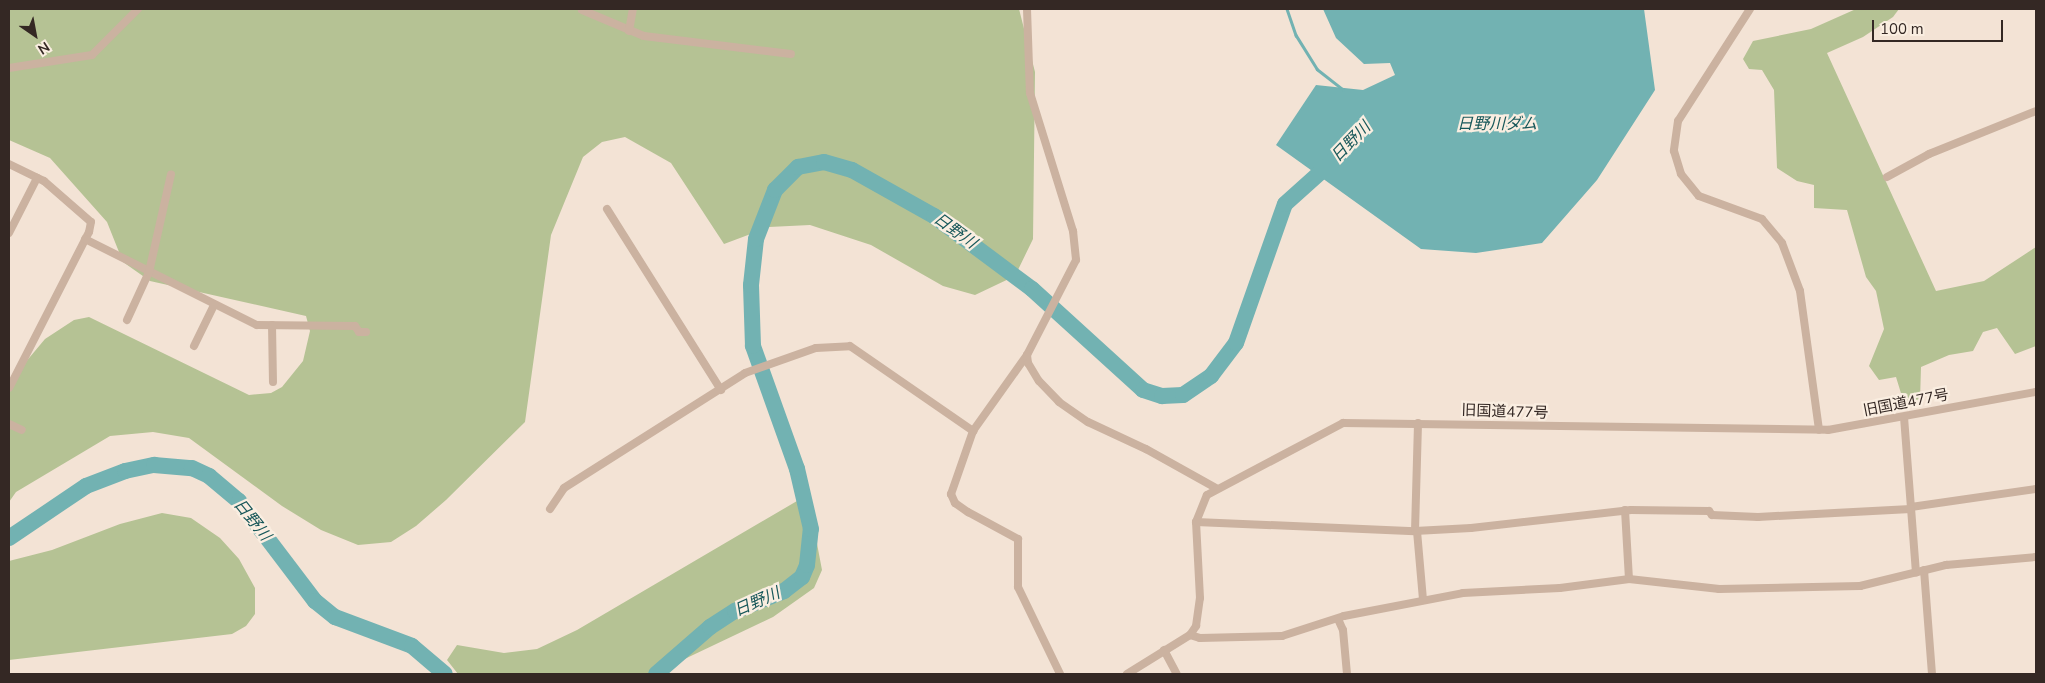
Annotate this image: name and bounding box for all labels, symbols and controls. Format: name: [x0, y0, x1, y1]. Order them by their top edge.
north arrow: [10, 10, 60, 60]
scale bar: [1875, 10, 2006, 42]
text: 100 m: [1880, 19, 1924, 39]
text: N: [34, 37, 53, 59]
water label: 日野川ダム: [1457, 114, 1537, 134]
water label: 日野川: [1327, 118, 1375, 166]
water label: 日野川: [930, 209, 980, 253]
street label: 旧国道477号: [1862, 386, 1950, 420]
street label: 旧国道477号: [1461, 401, 1549, 423]
water label: 日野川: [229, 495, 275, 545]
water label: 日野川: [731, 583, 783, 621]

